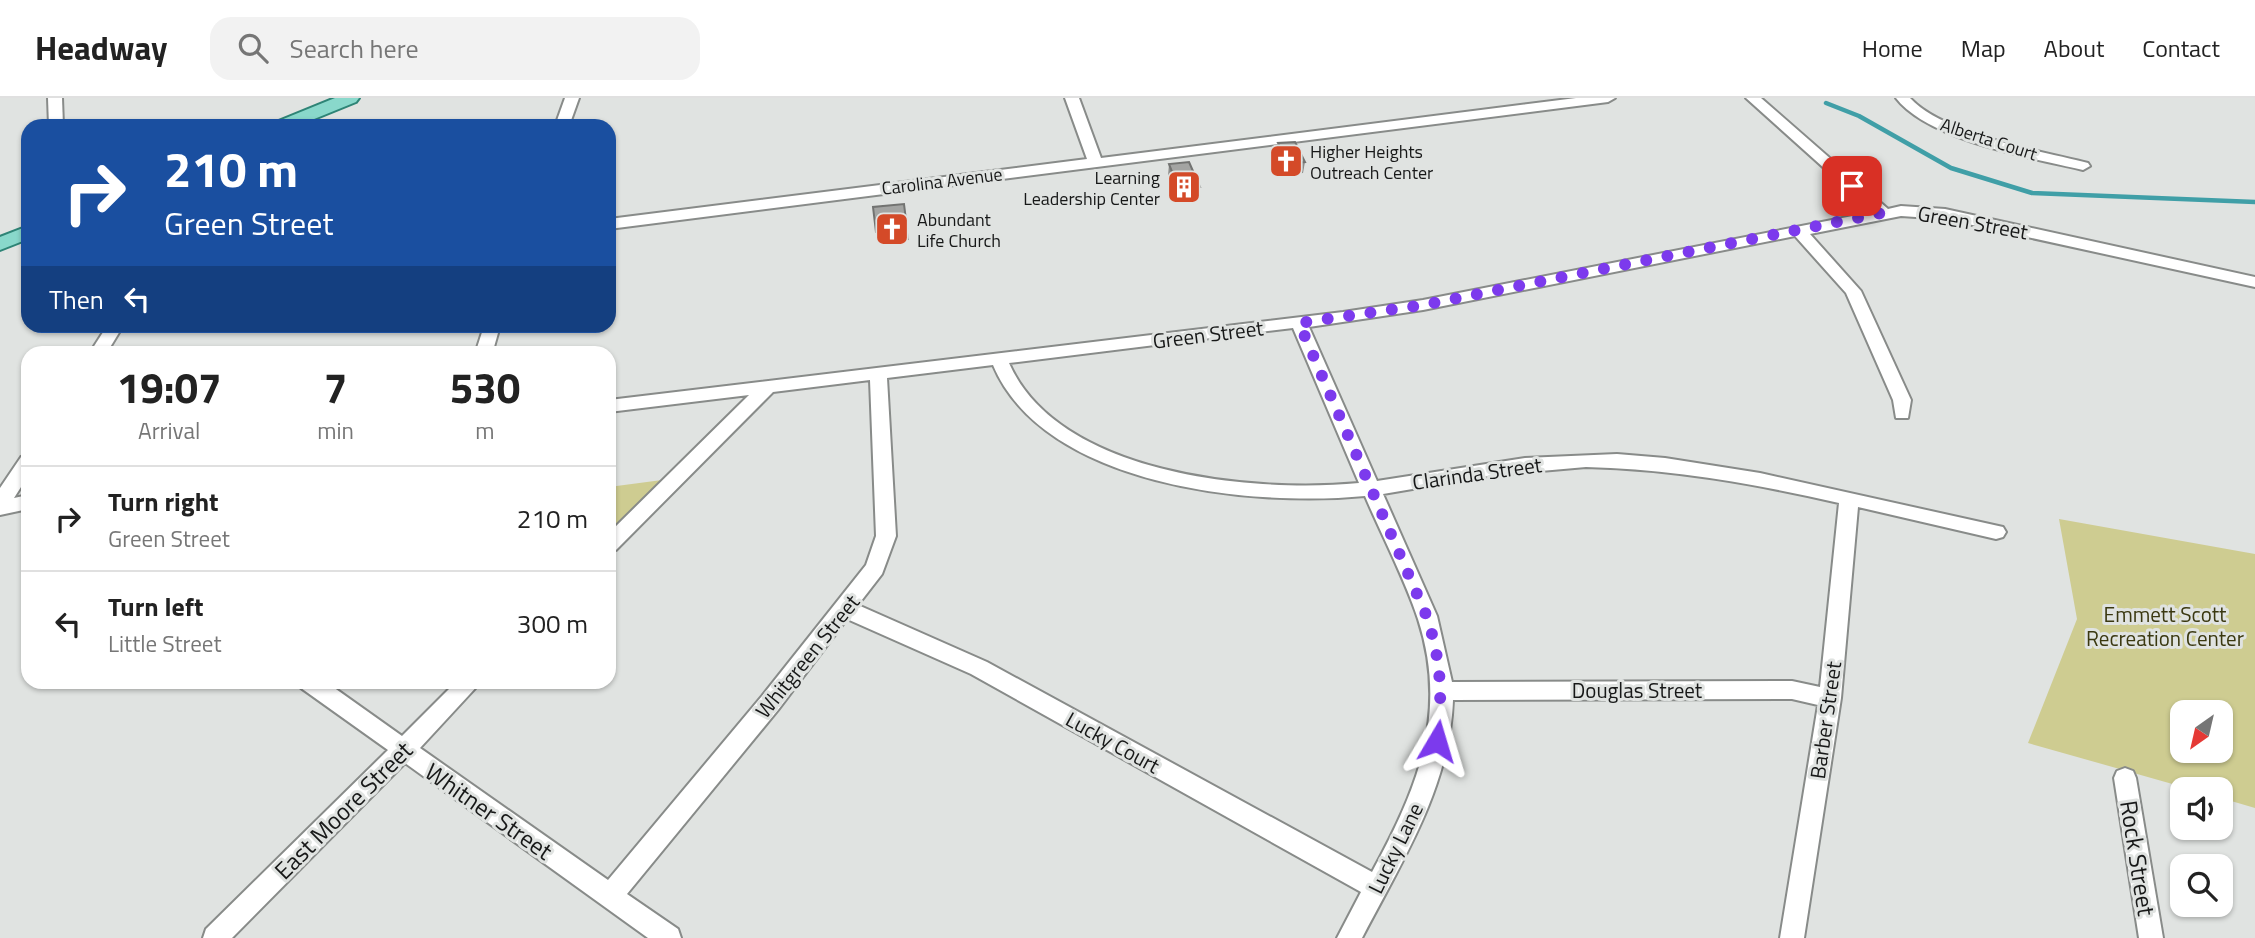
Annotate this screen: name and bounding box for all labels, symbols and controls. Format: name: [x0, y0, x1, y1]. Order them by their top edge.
search box: [210, 17, 700, 80]
text: Headway: [35, 23, 168, 73]
icon: search: [234, 29, 272, 67]
text: Search here: [290, 29, 419, 68]
text: Home: [1862, 30, 1923, 66]
text: Map: [1961, 30, 2006, 66]
text: About: [2044, 30, 2104, 66]
text: Contact: [2142, 30, 2220, 66]
street label: Alberta Court: [1937, 111, 2041, 168]
text: 210 m: [164, 131, 298, 206]
place label: Higher Heights Outreach Center: [1310, 138, 1433, 186]
church icon: Higher Heights Outreach Center: [1267, 142, 1305, 180]
icon: right: [49, 147, 140, 238]
pin: [1822, 156, 1882, 216]
street label: Carolina Avenue: [880, 160, 1004, 202]
place label: Learning Leadership Center: [1023, 164, 1160, 212]
icon: arrive: [1833, 167, 1871, 205]
building icon: Learning Leadership Center: [1165, 168, 1203, 206]
street label: Green Street: [1915, 197, 2031, 248]
text: Green Street: [164, 199, 334, 247]
place label: Abundant Life Church: [917, 206, 1001, 254]
church icon: Abundant Life Church: [873, 210, 911, 248]
text: Then: [49, 280, 104, 319]
icon: left: [118, 280, 156, 318]
street label: Green Street: [1151, 311, 1266, 357]
text: 19:07: [117, 355, 222, 419]
text: 7: [324, 355, 347, 419]
text: 530: [450, 355, 520, 419]
text: Arrival: [138, 413, 200, 448]
text: min: [317, 413, 354, 448]
text: m: [475, 413, 495, 448]
street label: Clarinda Street: [1410, 448, 1544, 498]
text: Turn right: [108, 482, 219, 521]
text: 210 m: [517, 499, 588, 538]
icon: right: [49, 500, 87, 538]
text: Green Street: [108, 521, 230, 556]
text: Turn left: [108, 587, 203, 626]
street label: Whitgreen Street: [747, 587, 867, 725]
park label: Emmett Scott Recreation Center: [2086, 598, 2244, 654]
text: 300 m: [517, 604, 588, 643]
icon: left: [49, 605, 87, 643]
text: Little Street: [108, 626, 221, 661]
street label: Barber Street: [1801, 659, 1849, 781]
street label: Douglas Street: [1572, 674, 1703, 706]
north arrow: [2170, 700, 2233, 763]
map controls: [2170, 700, 2233, 917]
street label: Lucky Court: [1060, 703, 1166, 781]
position arrow: [1400, 704, 1474, 778]
street label: East Moore Street: [266, 732, 421, 887]
street label: Whitner Street: [418, 754, 561, 869]
button: sound: [2170, 777, 2233, 840]
street label: Lucky Lane: [1359, 797, 1431, 899]
street label: Rock Street: [2111, 798, 2165, 919]
button: search: [2170, 854, 2233, 917]

